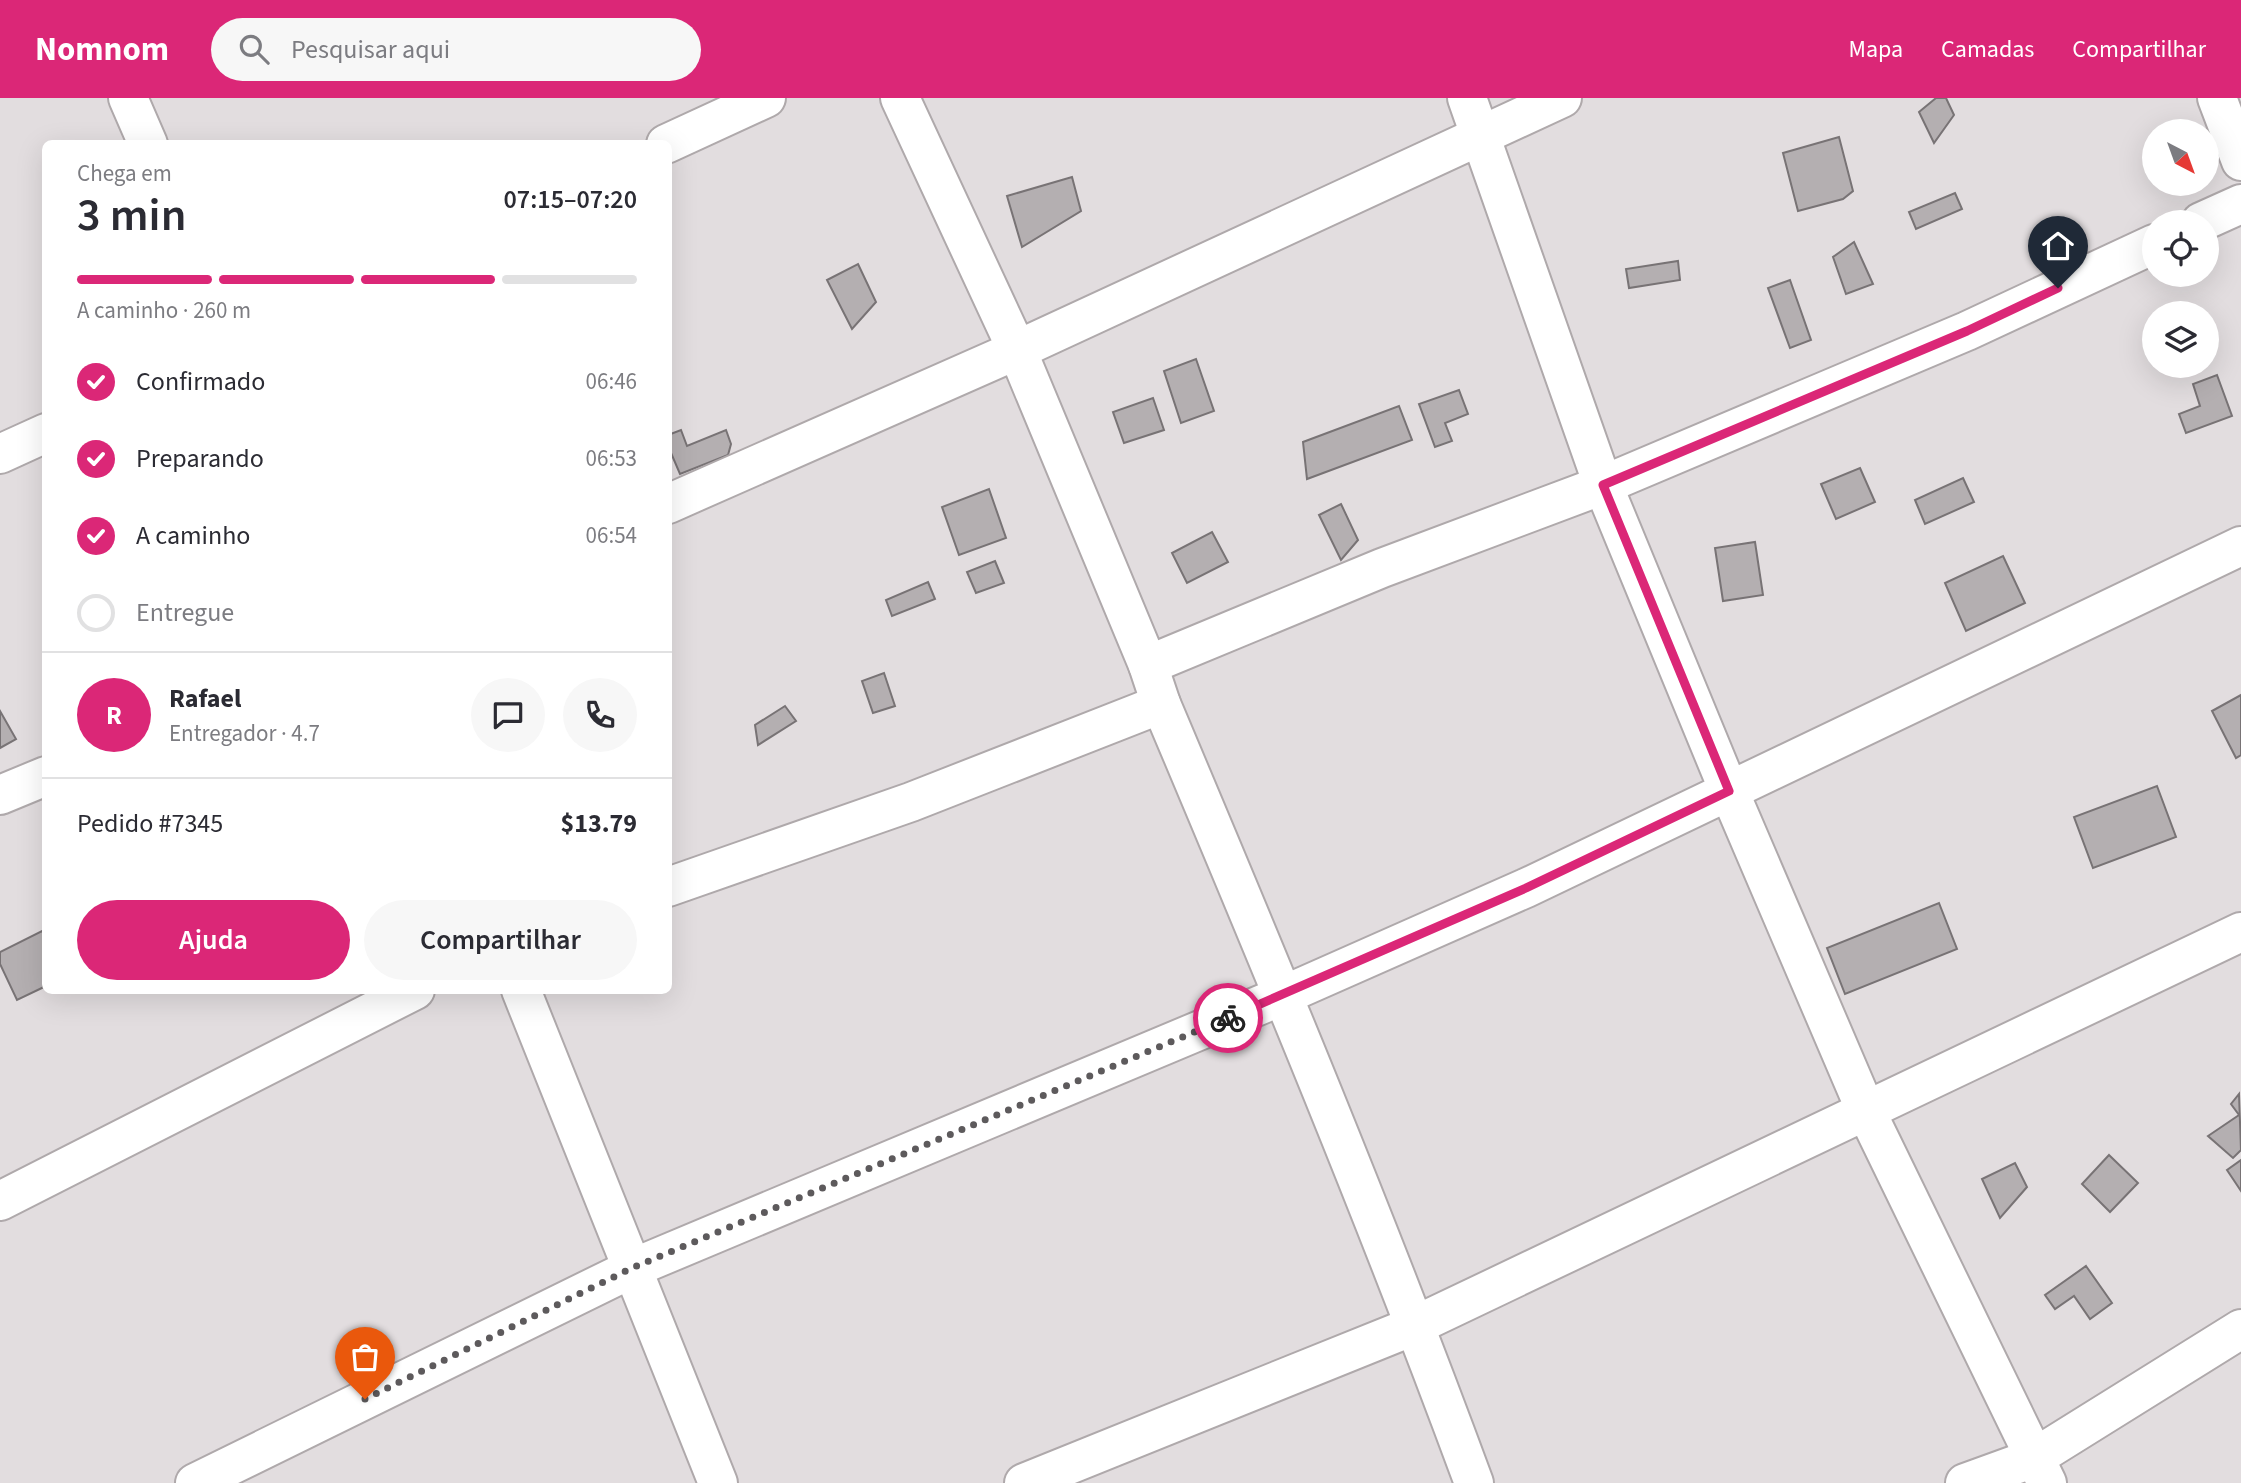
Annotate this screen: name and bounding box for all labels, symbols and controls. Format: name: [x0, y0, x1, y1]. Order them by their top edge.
search box: [211, 18, 701, 81]
text: Nomnom: [35, 26, 169, 73]
icon: search: [235, 30, 273, 68]
text: Pesquisar aqui: [291, 31, 450, 68]
text: Mapa: [1848, 32, 1903, 67]
text: Camadas: [1941, 32, 2034, 67]
text: Compartilhar: [2072, 32, 2206, 67]
north arrow: [2142, 119, 2219, 196]
map controls: [2142, 119, 2219, 378]
text: Chega em: [77, 157, 172, 190]
text: 07:15–07:20: [504, 181, 637, 218]
text: 3 min: [77, 183, 186, 248]
button: locate: [2142, 210, 2219, 287]
pin: [2028, 216, 2088, 288]
icon: home: [2039, 227, 2077, 265]
text: A caminho · 260 m: [77, 294, 251, 327]
button: layers: [2142, 301, 2219, 378]
icon: check: [77, 363, 115, 401]
text: Confirmado: [136, 363, 265, 400]
text: 06:46: [586, 365, 637, 398]
icon: check: [77, 440, 115, 478]
text: Preparando: [136, 440, 264, 477]
text: 06:53: [586, 442, 637, 475]
icon: check: [77, 517, 115, 555]
text: A caminho: [136, 517, 250, 554]
text: 06:54: [586, 519, 637, 552]
text: Entregue: [136, 594, 234, 631]
button: chat: [471, 678, 545, 752]
button: phone: [563, 678, 637, 752]
text: Rafael: [169, 680, 241, 717]
text: R: [106, 697, 122, 734]
text: Entregador · 4.7: [169, 717, 320, 750]
text: Pedido #7345: [77, 805, 223, 842]
text: $13.79: [561, 805, 637, 842]
button: Ajuda: [77, 900, 350, 980]
button: Compartilhar: [364, 900, 637, 980]
courier: [1193, 983, 1263, 1053]
icon: bike: [1209, 999, 1247, 1037]
pin: [335, 1327, 395, 1399]
icon: bag: [346, 1338, 384, 1376]

